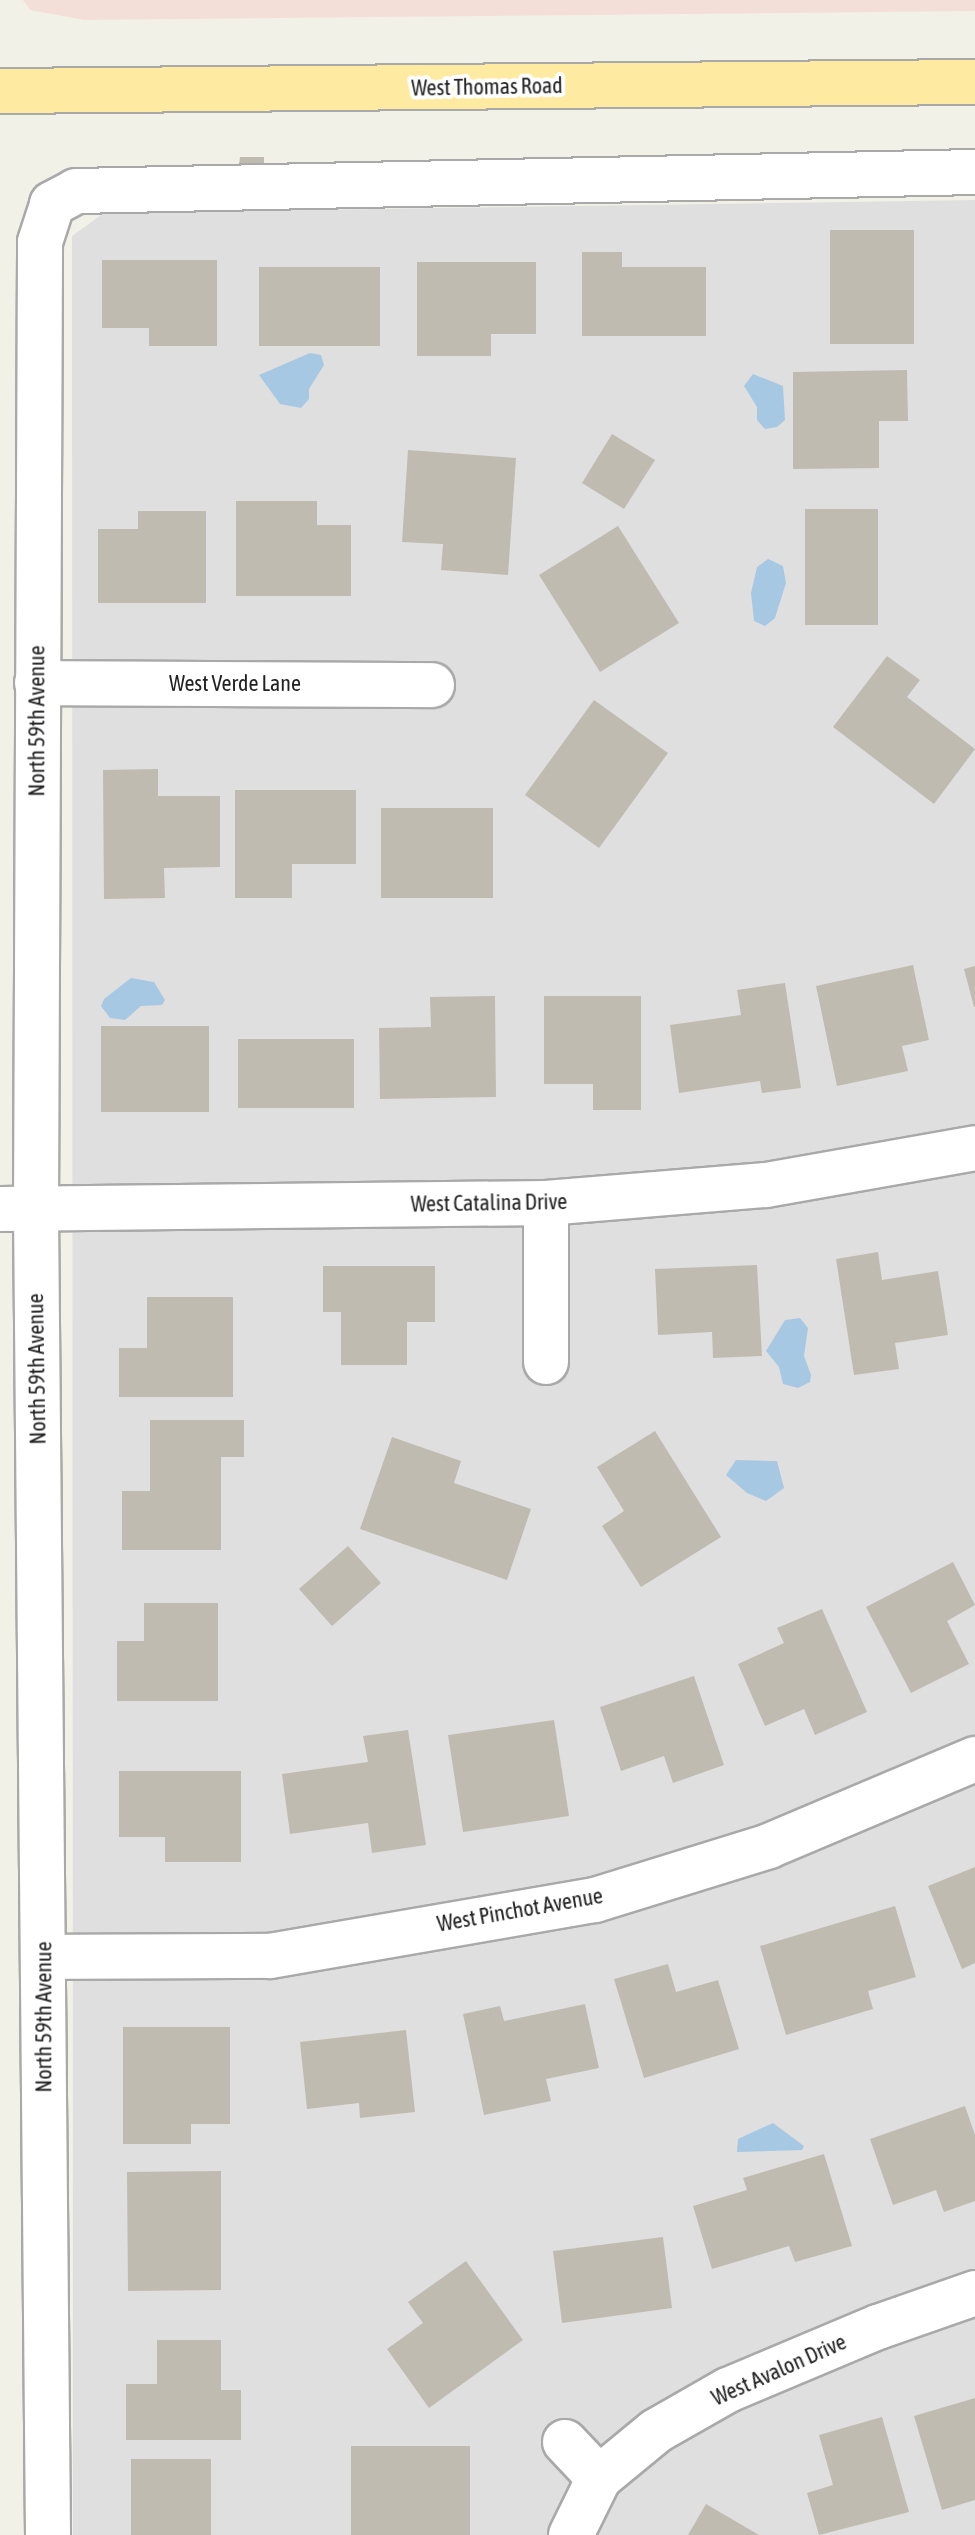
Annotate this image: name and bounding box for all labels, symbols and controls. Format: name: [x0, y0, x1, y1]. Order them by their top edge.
street label: West Thomas Road: [411, 72, 563, 102]
street label: North 59th Avenue: [24, 645, 50, 797]
street label: West Verde Lane: [169, 671, 301, 697]
street label: West Catalina Drive: [410, 1188, 568, 1218]
street label: North 59th Avenue: [22, 1293, 52, 1445]
street label: West Pinchot Avenue: [435, 1882, 605, 1938]
street label: North 59th Avenue: [31, 1941, 57, 2093]
street label: West Avalon Drive: [708, 2329, 850, 2411]

